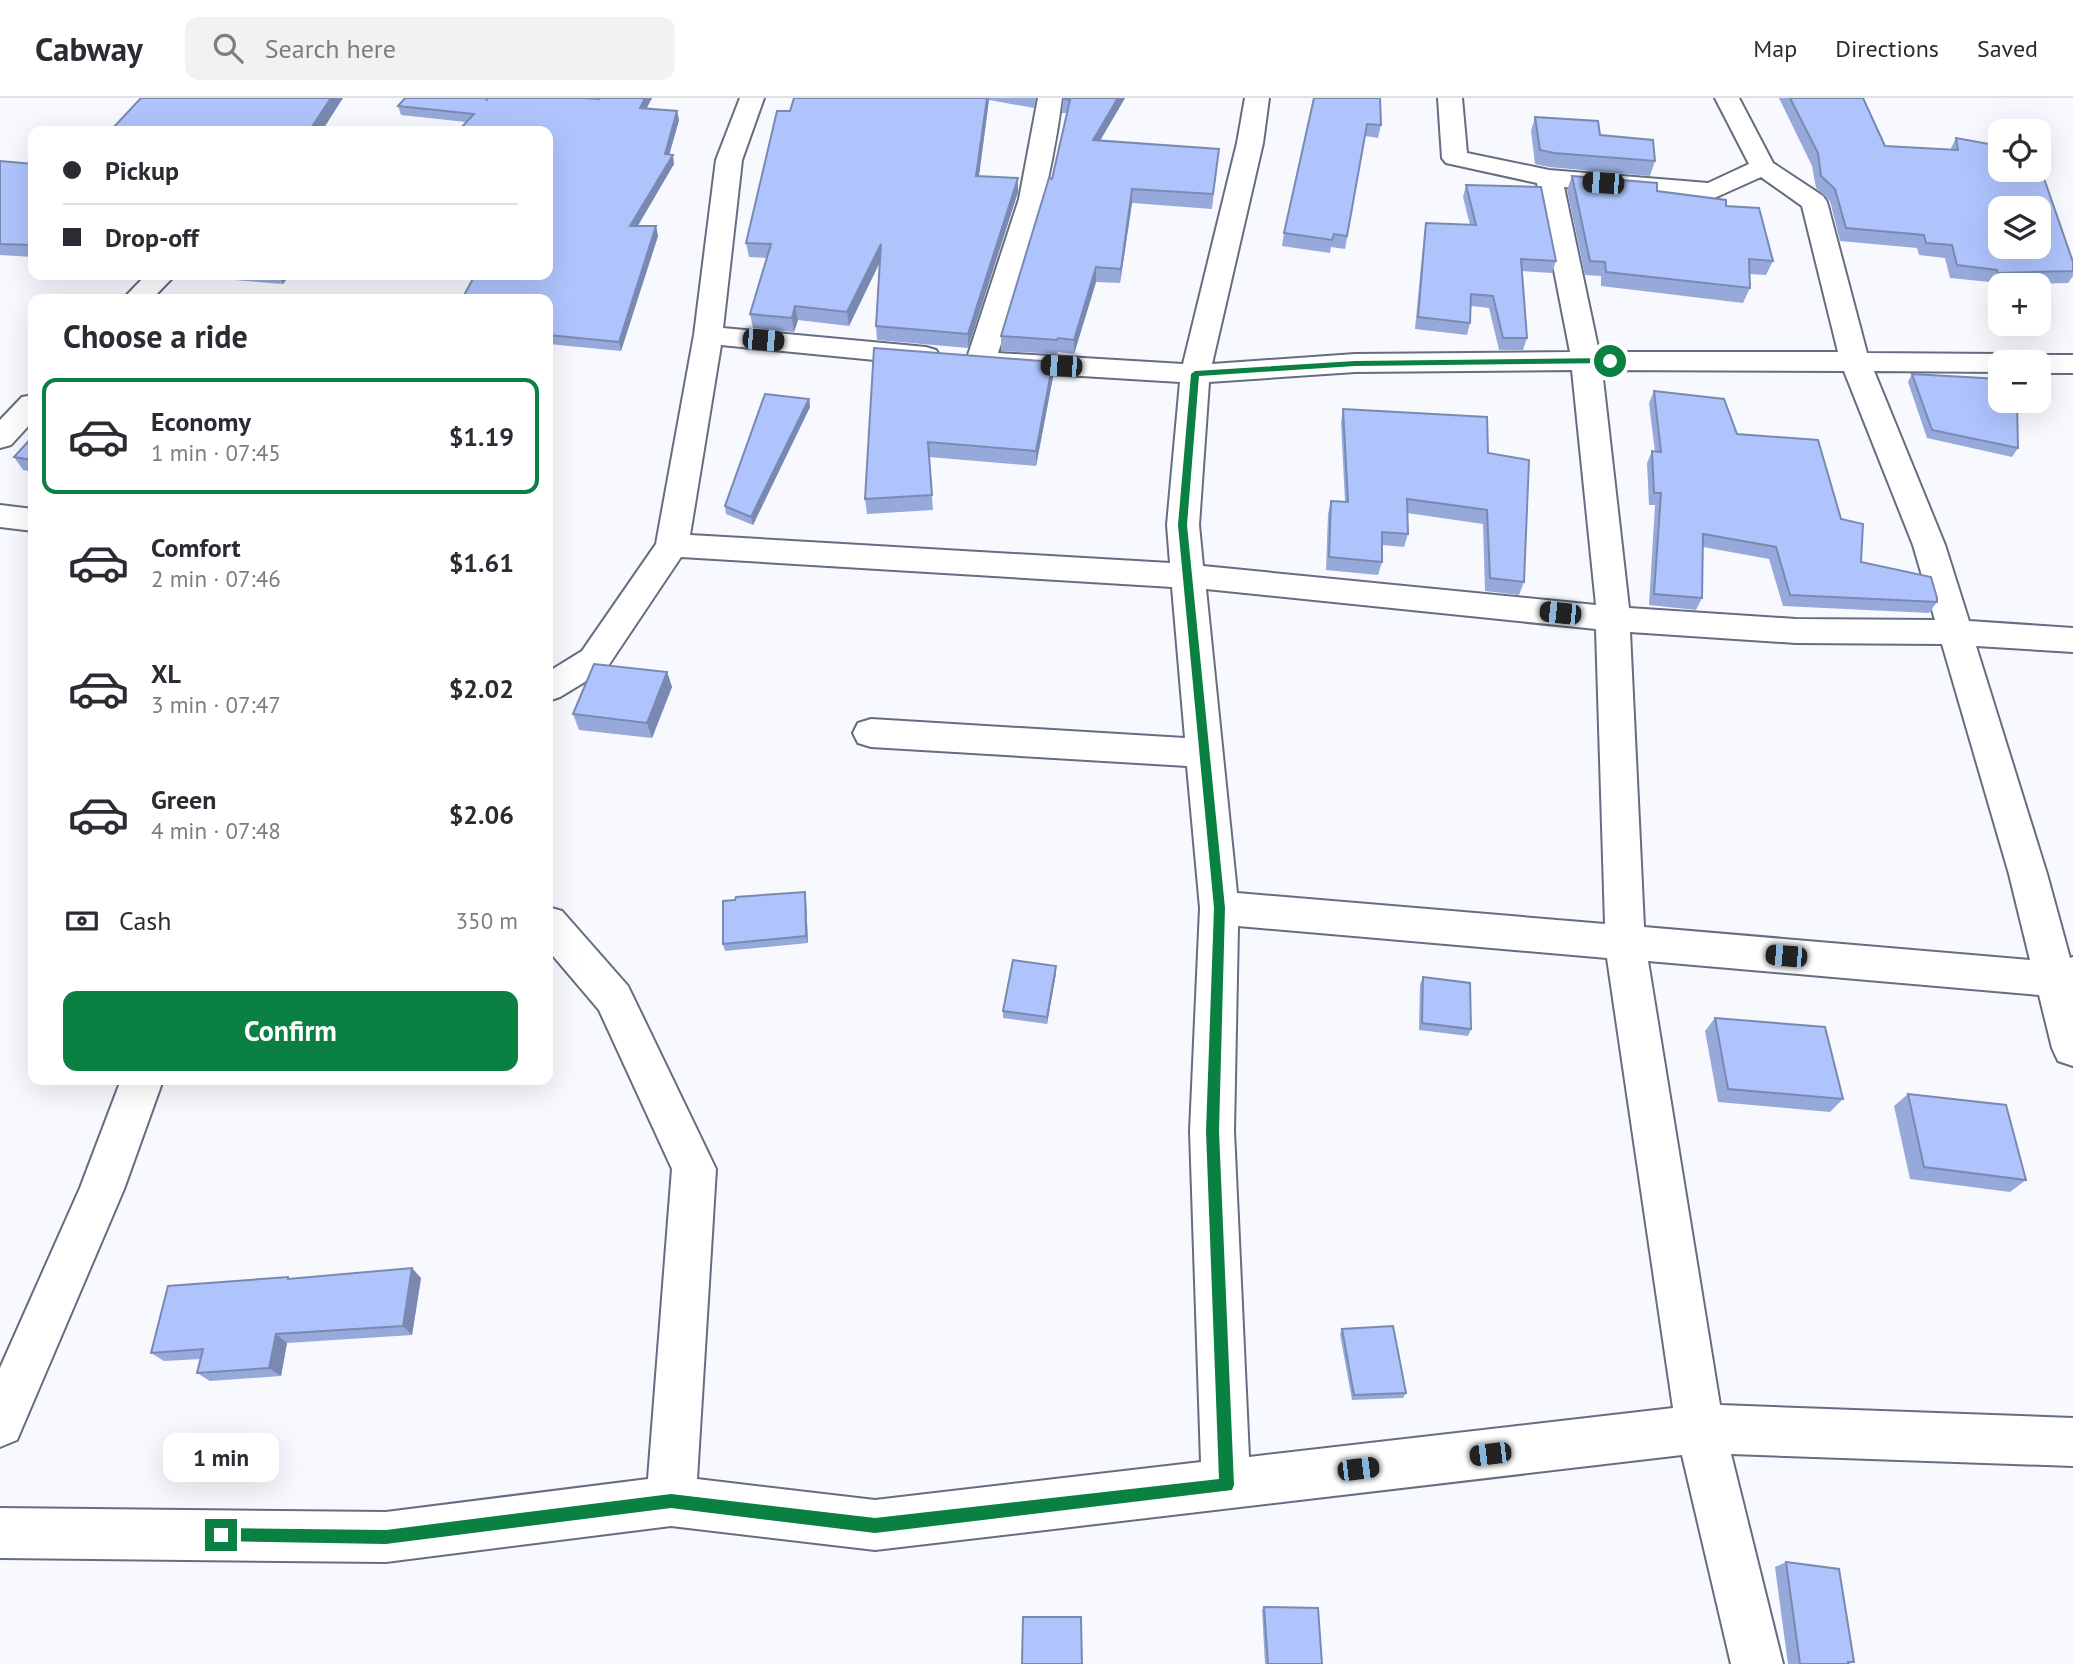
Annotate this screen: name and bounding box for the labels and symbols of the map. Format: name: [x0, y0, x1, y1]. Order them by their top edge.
car: [1582, 171, 1625, 195]
car: [742, 328, 785, 352]
route start: [1594, 345, 1626, 377]
car: [1040, 354, 1083, 378]
car: [1539, 600, 1582, 626]
car: [1765, 944, 1808, 968]
callout: 1 min: [163, 1434, 279, 1482]
car: [1468, 1441, 1513, 1467]
car: [1336, 1456, 1381, 1482]
route end: [205, 1519, 237, 1551]

